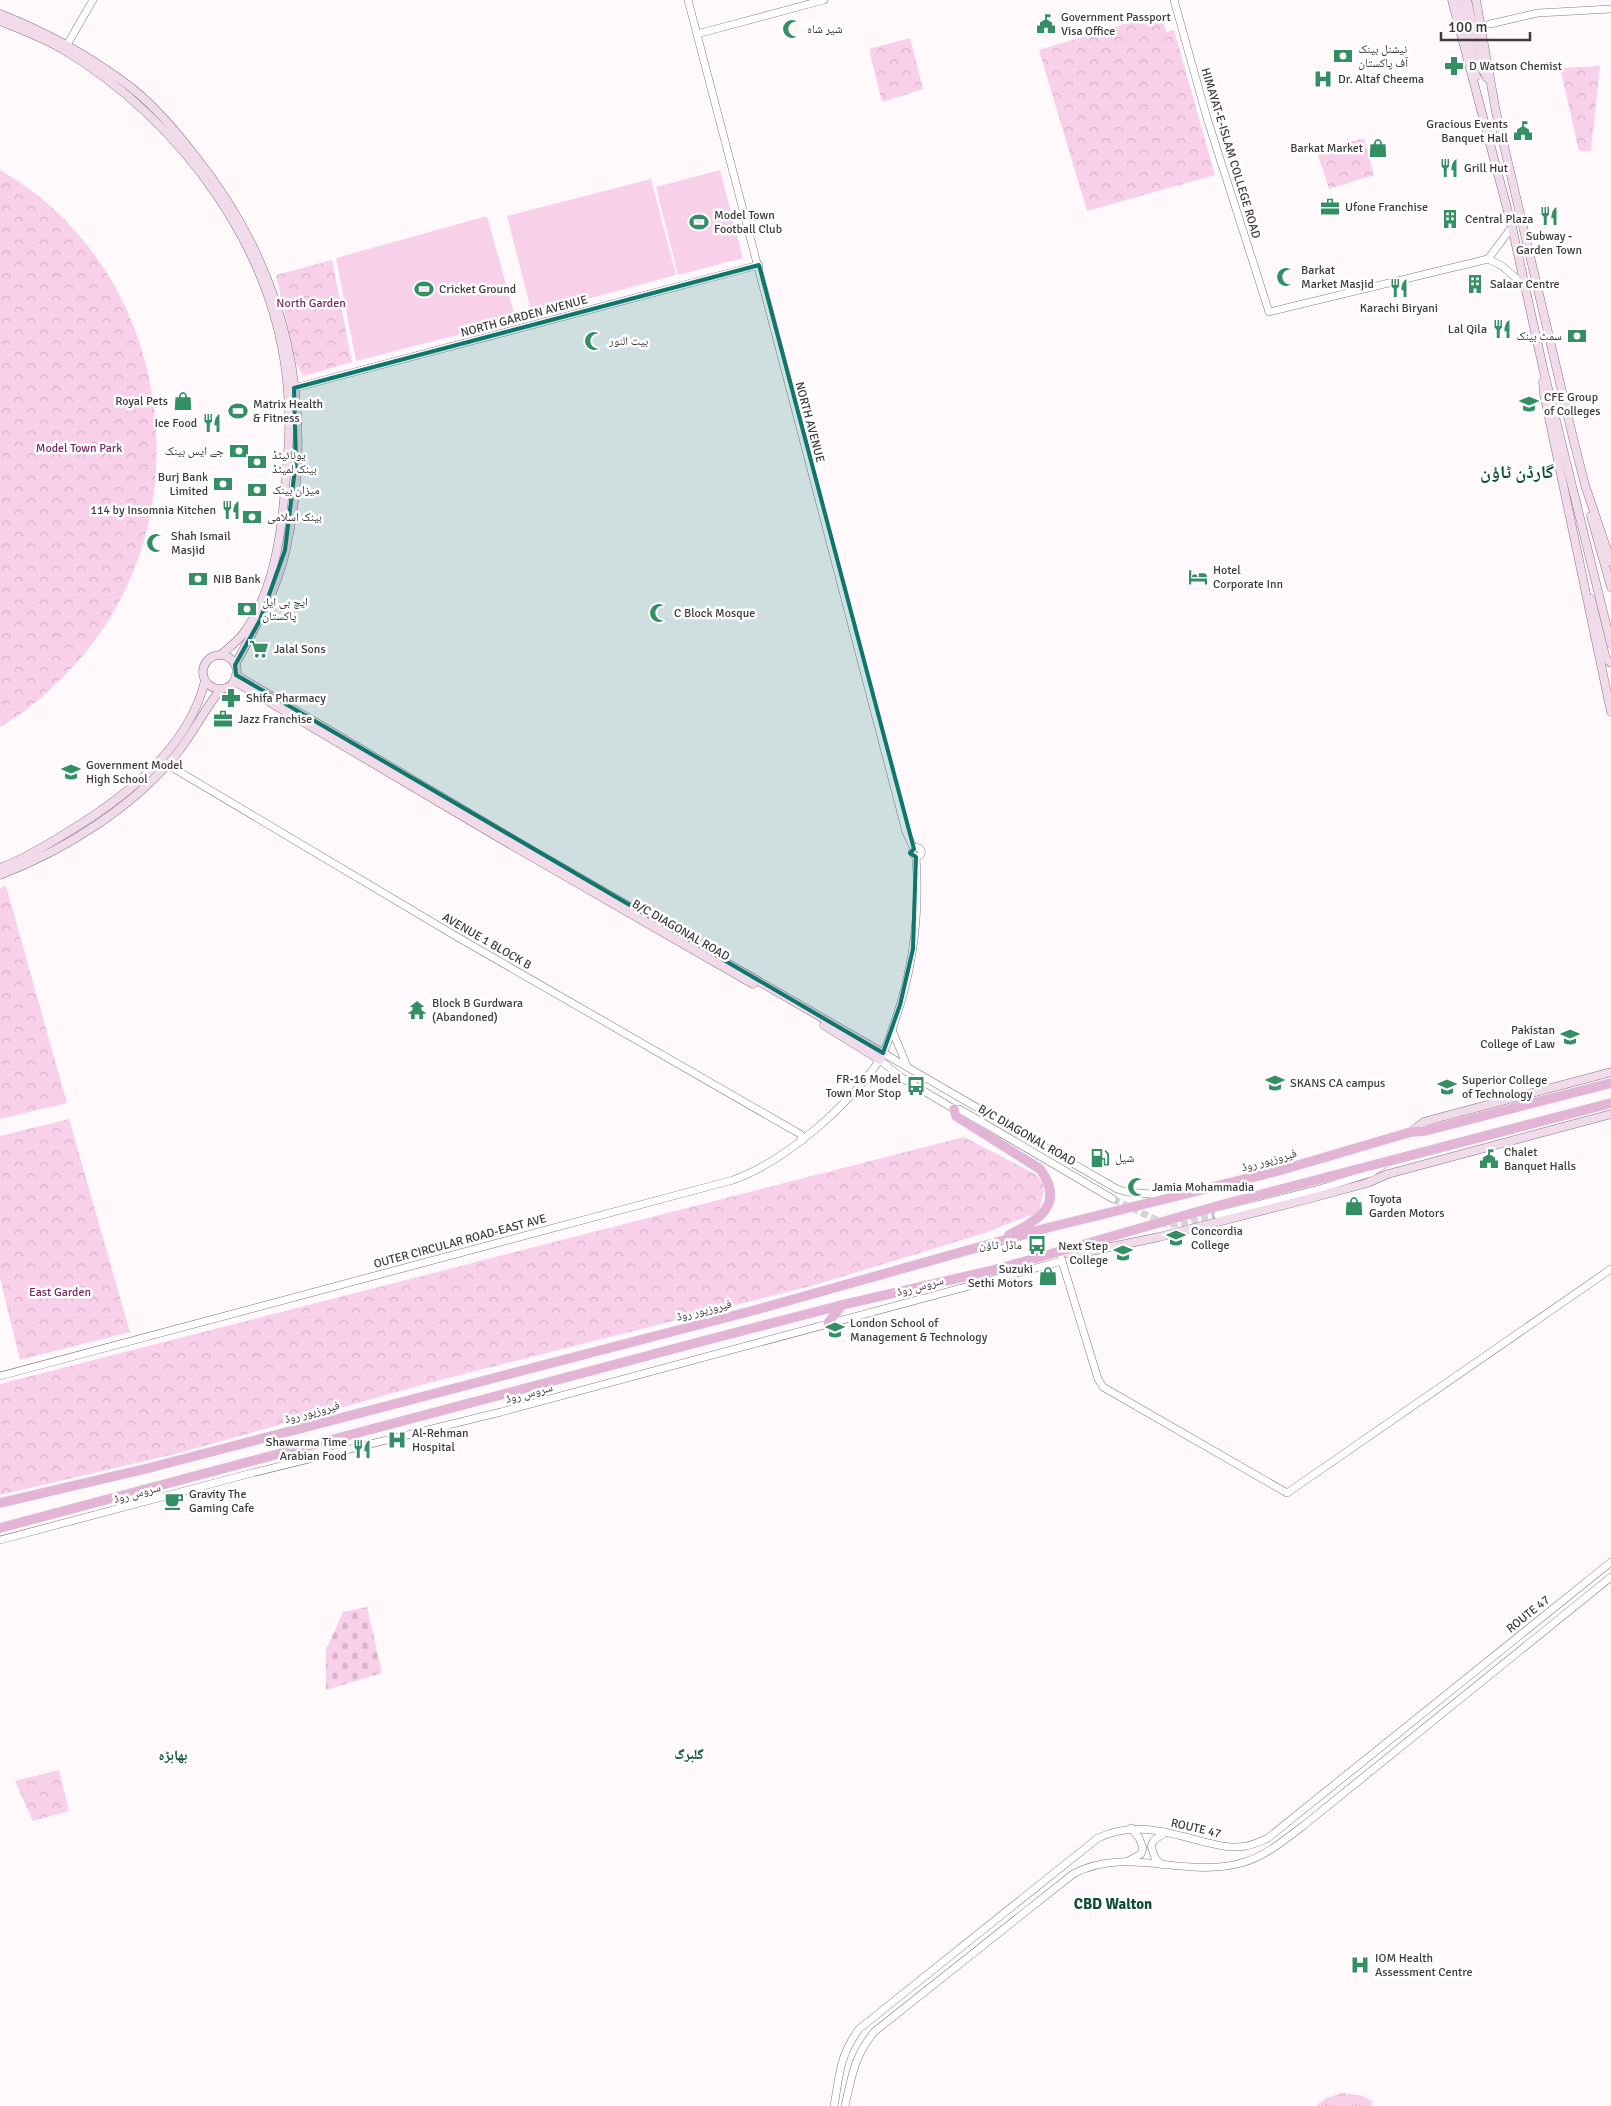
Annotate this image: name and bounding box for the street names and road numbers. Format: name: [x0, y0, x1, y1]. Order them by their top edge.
street label: HIMAYAT-E-ISLAM COLLEGE ROAD: [1197, 66, 1264, 240]
street label: NORTH GARDEN AVENUE: [459, 292, 589, 341]
street label: NORTH AVENUE: [792, 380, 828, 464]
street label: B/C DIAGONAL ROAD: [629, 896, 732, 965]
street label: AVENUE 1 BLOCK B: [439, 910, 534, 973]
street label: B/C DIAGONAL ROAD: [975, 1101, 1078, 1170]
street label: فیروزپور روڈ: [1240, 1146, 1298, 1175]
street label: OUTER CIRCULAR ROAD-EAST AVE: [372, 1211, 548, 1272]
street label: سروس روڈ: [895, 1273, 946, 1300]
street label: فیروزپور روڈ: [675, 1296, 733, 1325]
street label: سروس روڈ: [504, 1380, 555, 1407]
street label: فیروزپور روڈ: [283, 1398, 341, 1427]
street label: سروس روڈ: [112, 1480, 163, 1507]
street label: ROUTE 47: [1504, 1592, 1553, 1636]
street label: ROUTE 47: [1169, 1815, 1223, 1842]

